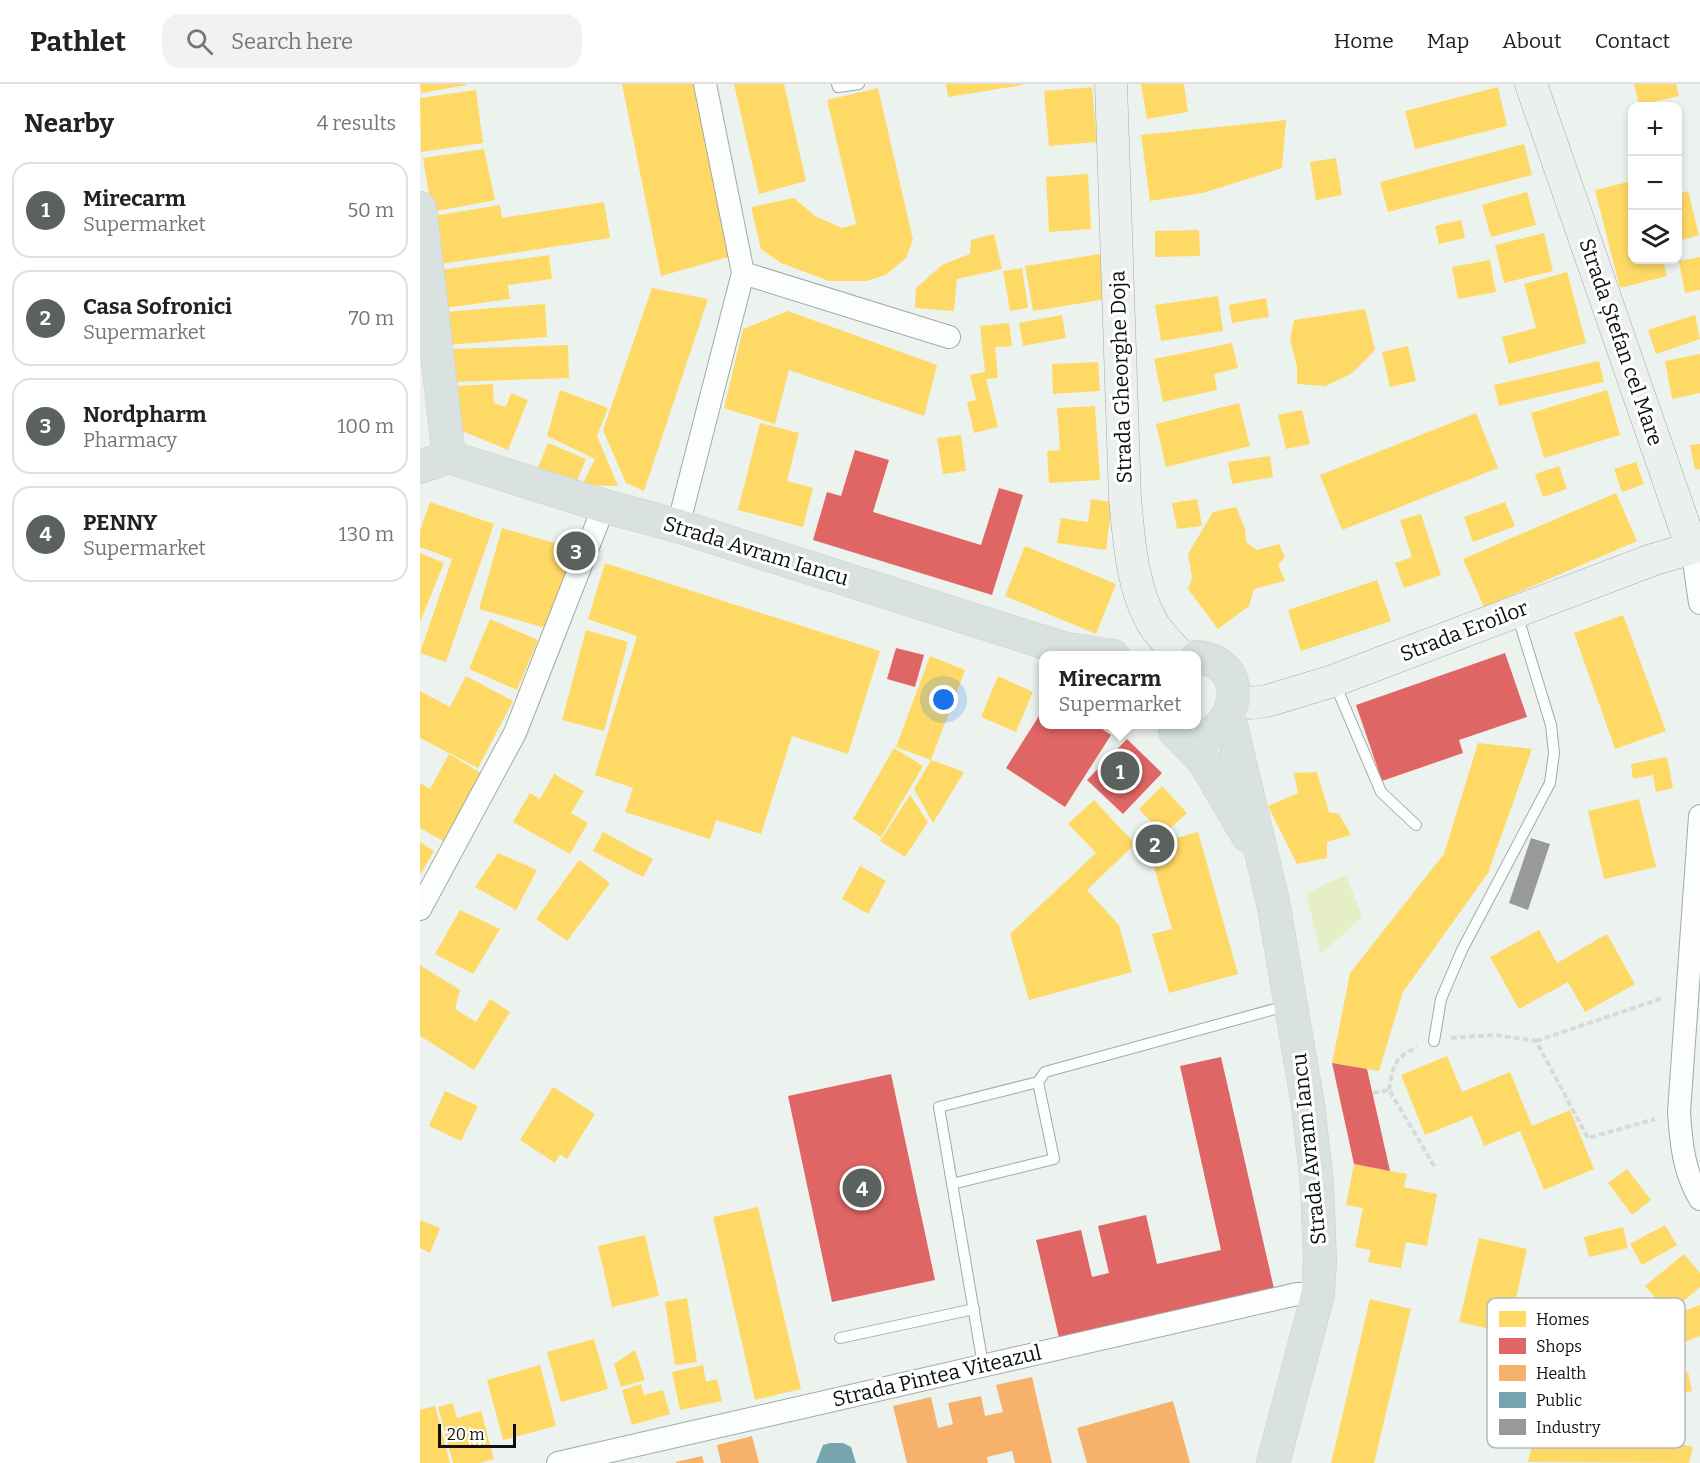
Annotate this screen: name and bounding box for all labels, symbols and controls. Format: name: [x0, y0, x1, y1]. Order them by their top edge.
search box: [162, 14, 582, 68]
text: Pathlet: [30, 25, 126, 58]
icon: search: [183, 25, 216, 58]
text: Search here: [231, 28, 353, 55]
text: Home: [1334, 28, 1394, 54]
text: Map: [1427, 28, 1469, 54]
text: About: [1502, 28, 1562, 54]
text: Contact: [1595, 28, 1670, 54]
map controls: [1628, 102, 1682, 264]
button: +: [1628, 102, 1682, 156]
text: Nearby: [24, 108, 114, 139]
text: 4 results: [317, 111, 396, 135]
button: −: [1628, 156, 1682, 210]
text: Mirecarm: [83, 185, 186, 212]
text: 1: [41, 198, 50, 222]
text: 50 m: [347, 198, 394, 222]
button: layers: [1628, 210, 1682, 264]
text: Supermarket: [83, 212, 206, 236]
street label: Strada Ștefan cel Mare: [1573, 235, 1669, 449]
street label: Strada Gheorghe Doja: [1104, 270, 1138, 484]
text: Casa Sofronici: [83, 293, 232, 320]
text: 2: [40, 306, 51, 330]
text: 70 m: [348, 306, 394, 330]
text: Supermarket: [83, 320, 206, 344]
text: Nordpharm: [83, 401, 207, 428]
text: 3: [40, 414, 51, 438]
text: 100 m: [337, 414, 394, 438]
text: Pharmacy: [83, 428, 177, 452]
text: PENNY: [83, 509, 157, 536]
street label: Strada Avram Iancu: [660, 510, 852, 592]
text: 4: [39, 522, 52, 546]
text: 130 m: [339, 522, 394, 546]
pin: 3: [556, 528, 596, 574]
text: Supermarket: [83, 536, 206, 560]
street label: Strada Eroilor: [1396, 595, 1532, 667]
popup: [1039, 651, 1201, 729]
text: Mirecarm: [1059, 665, 1161, 692]
your location: [929, 685, 958, 714]
text: Supermarket: [1059, 692, 1181, 716]
pin: 1: [1100, 748, 1140, 794]
pin: 2: [1136, 822, 1174, 867]
street label: Strada Avram Iancu: [1286, 1052, 1332, 1246]
pin: 4: [842, 1166, 882, 1210]
legend: [1487, 1298, 1685, 1448]
text: Homes: [1536, 1310, 1589, 1329]
text: Shops: [1536, 1337, 1582, 1356]
street label: Strada Pintea Viteazul: [830, 1339, 1044, 1413]
text: Health: [1536, 1364, 1586, 1383]
text: Public: [1536, 1391, 1582, 1410]
text: Industry: [1536, 1418, 1601, 1437]
scale bar: [438, 1421, 516, 1448]
text: 20 m: [447, 1425, 484, 1444]

